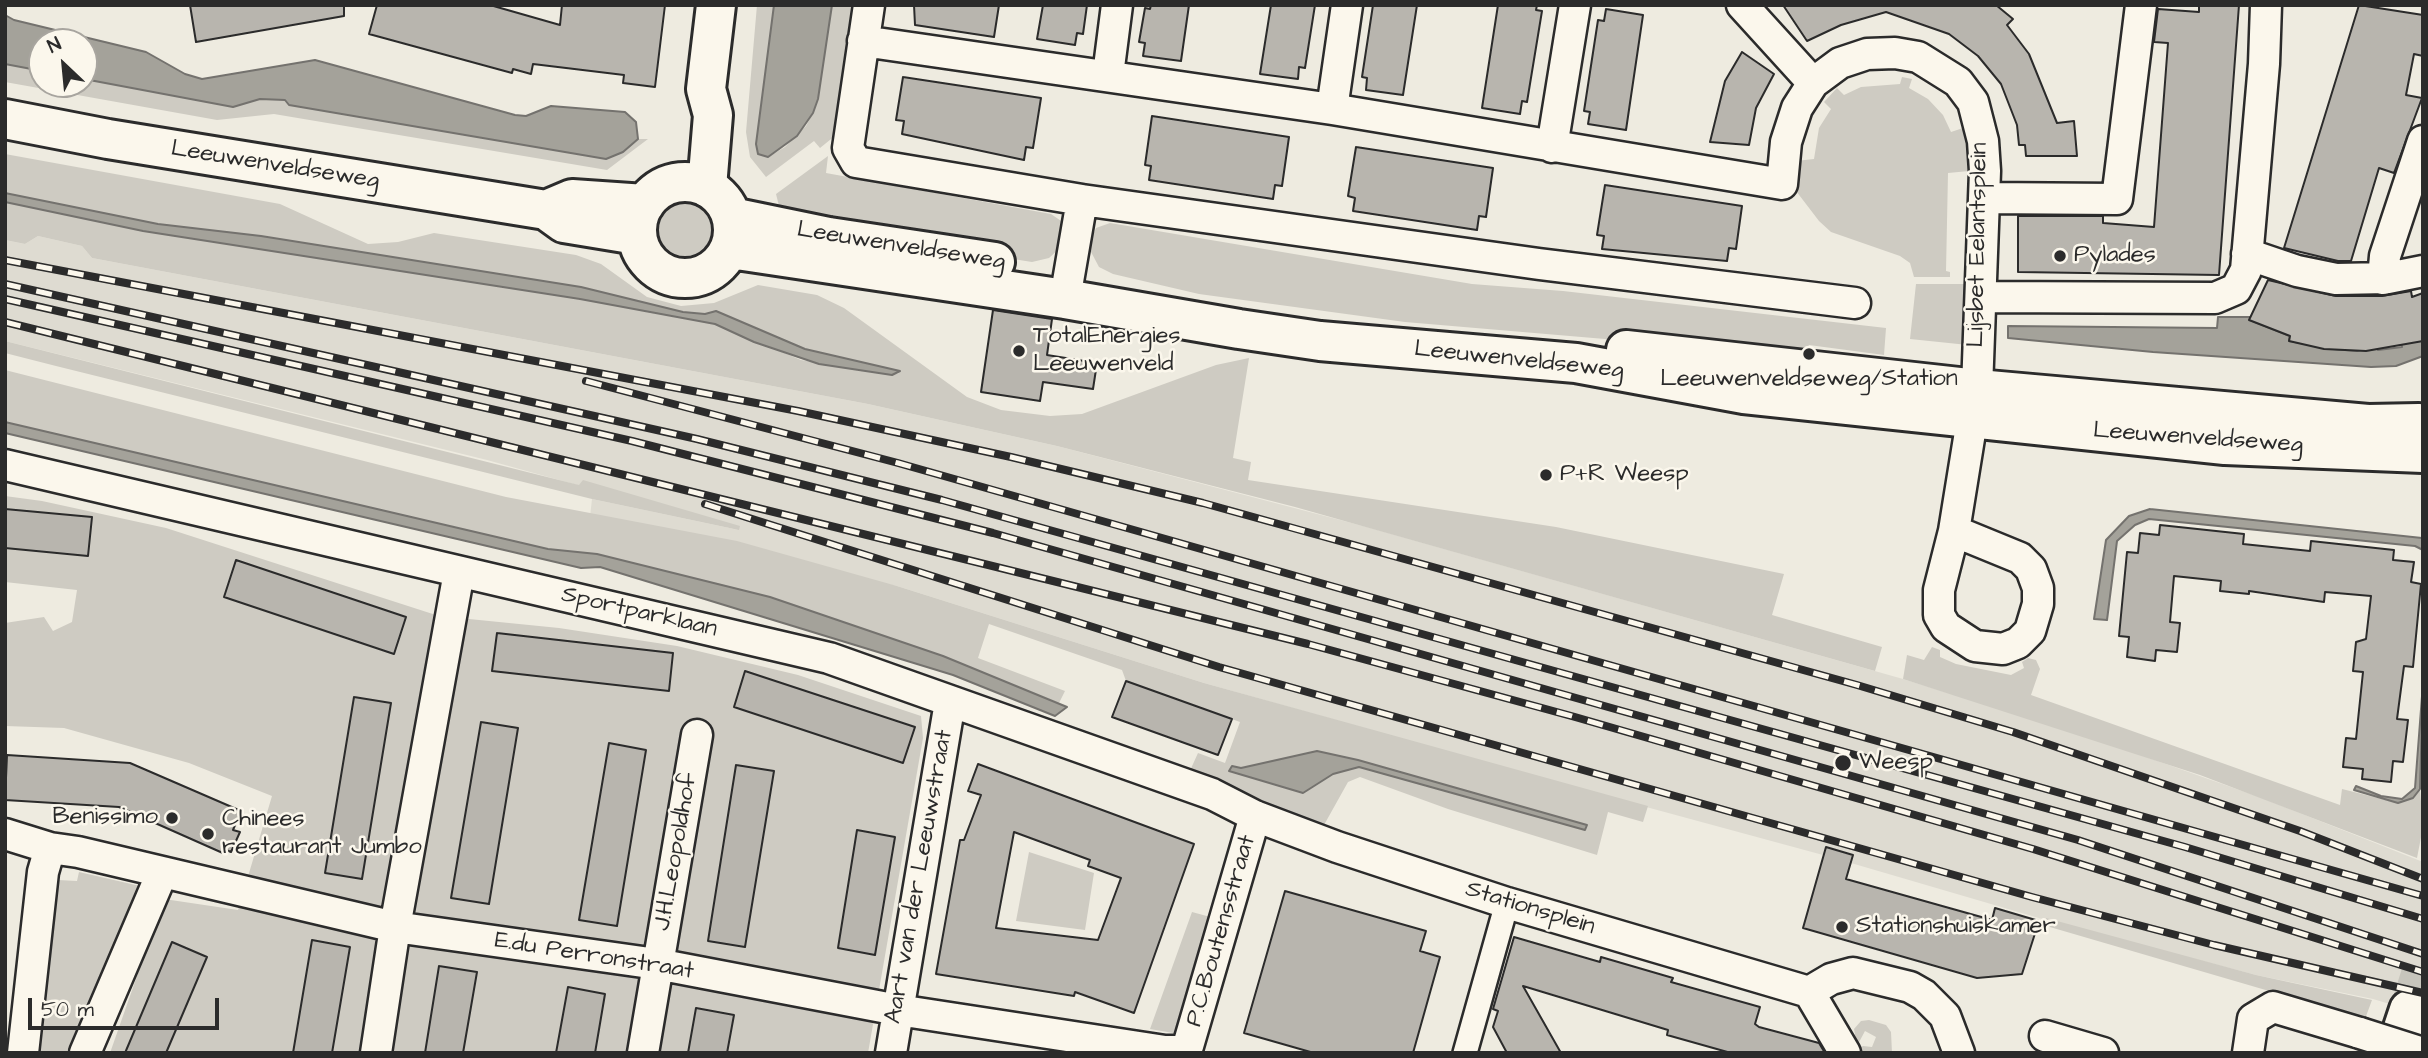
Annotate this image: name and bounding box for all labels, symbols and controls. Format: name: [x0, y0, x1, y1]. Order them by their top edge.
north arrow: [28, 28, 98, 98]
text: N: [43, 31, 66, 60]
street label: Leeuwenveldseweg: [169, 135, 381, 197]
street label: Lijsbet Eelantsplein: [1963, 142, 1995, 348]
street label: Leeuwenveldseweg: [795, 216, 1007, 278]
place label: Pylades: [2074, 242, 2156, 270]
marker: Pylades: [2052, 248, 2068, 264]
place label: TotalEnergies Leeuwenveld: [1033, 323, 1181, 379]
street label: Leeuwenveldseweg: [1413, 336, 1625, 386]
marker: TotalEnergies Leeuwenveld: [1011, 343, 1027, 359]
marker: Leeuwenveldseweg/Station: [1801, 346, 1817, 362]
place label: Leeuwenveldseweg/Station: [1660, 366, 1958, 394]
street label: Leeuwenveldseweg: [2092, 417, 2304, 461]
place label: P+R Weesp: [1560, 461, 1689, 489]
marker: P+R Weesp: [1538, 467, 1554, 483]
street label: Sportparklaan: [558, 581, 720, 645]
street label: Aart van der Leeuwstraat: [880, 728, 960, 1026]
place label: Weesp: [1859, 749, 1933, 777]
marker: Weesp: [1833, 753, 1853, 773]
street label: J.H.Leopoldhof: [649, 771, 705, 933]
place label: Benissimo: [52, 804, 158, 832]
place label: Chinees restaurant Jumbo: [222, 806, 422, 862]
marker: Benissimo: [164, 810, 180, 826]
marker: Chinees restaurant Jumbo: [200, 826, 216, 842]
street label: P.C.Boutensstraat: [1181, 832, 1263, 1030]
street label: Stationsplein: [1462, 876, 1598, 942]
place label: Stationshuiskamer: [1856, 913, 2056, 941]
marker: Stationshuiskamer: [1834, 919, 1850, 935]
street label: E.du Perronstraat: [492, 927, 696, 987]
scale bar: [32, 984, 222, 1028]
text: 50 m: [41, 995, 94, 1024]

